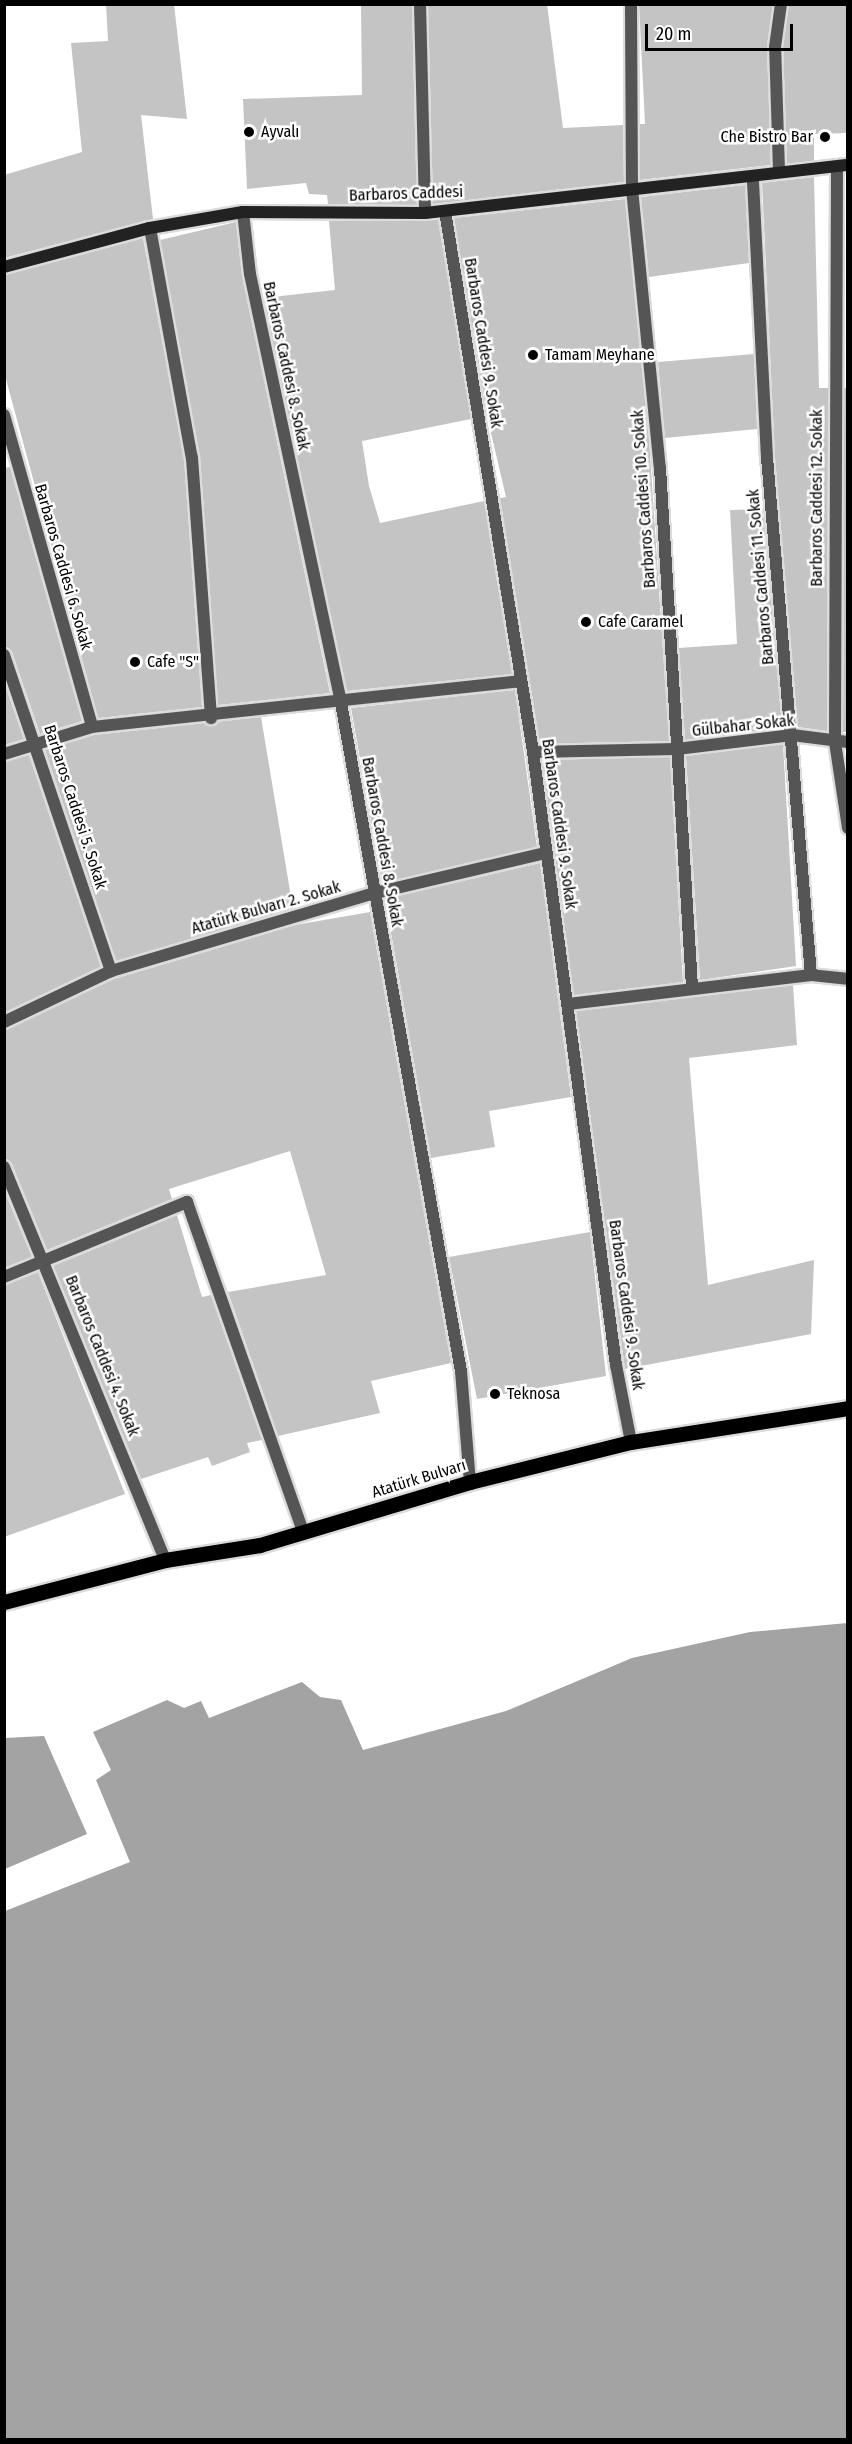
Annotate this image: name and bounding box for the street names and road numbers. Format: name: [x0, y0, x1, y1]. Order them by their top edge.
street label: Barbaros Caddesi: [349, 182, 463, 206]
street label: Barbaros Caddesi 9. Sokak: [460, 257, 506, 429]
street label: Barbaros Caddesi 8. Sokak: [259, 280, 313, 452]
street label: Barbaros Caddesi 10. Sokak: [628, 409, 660, 589]
street label: Barbaros Caddesi 12. Sokak: [807, 409, 827, 587]
street label: Barbaros Caddesi 6. Sokak: [30, 482, 96, 652]
street label: Barbaros Caddesi 11. Sokak: [744, 488, 778, 666]
street label: Gülbahar Sokak: [691, 711, 795, 741]
street label: Barbaros Caddesi 5. Sokak: [39, 723, 111, 891]
street label: Barbaros Caddesi 9. Sokak: [538, 738, 580, 910]
street label: Barbaros Caddesi 8. Sokak: [358, 756, 406, 928]
street label: Atatürk Bulvarı 2. Sokak: [189, 878, 343, 938]
street label: Barbaros Caddesi 9. Sokak: [605, 1219, 647, 1391]
street label: Barbaros Caddesi 4. Sokak: [61, 1273, 143, 1439]
street label: Atatürk Bulvarı: [370, 1456, 468, 1502]

